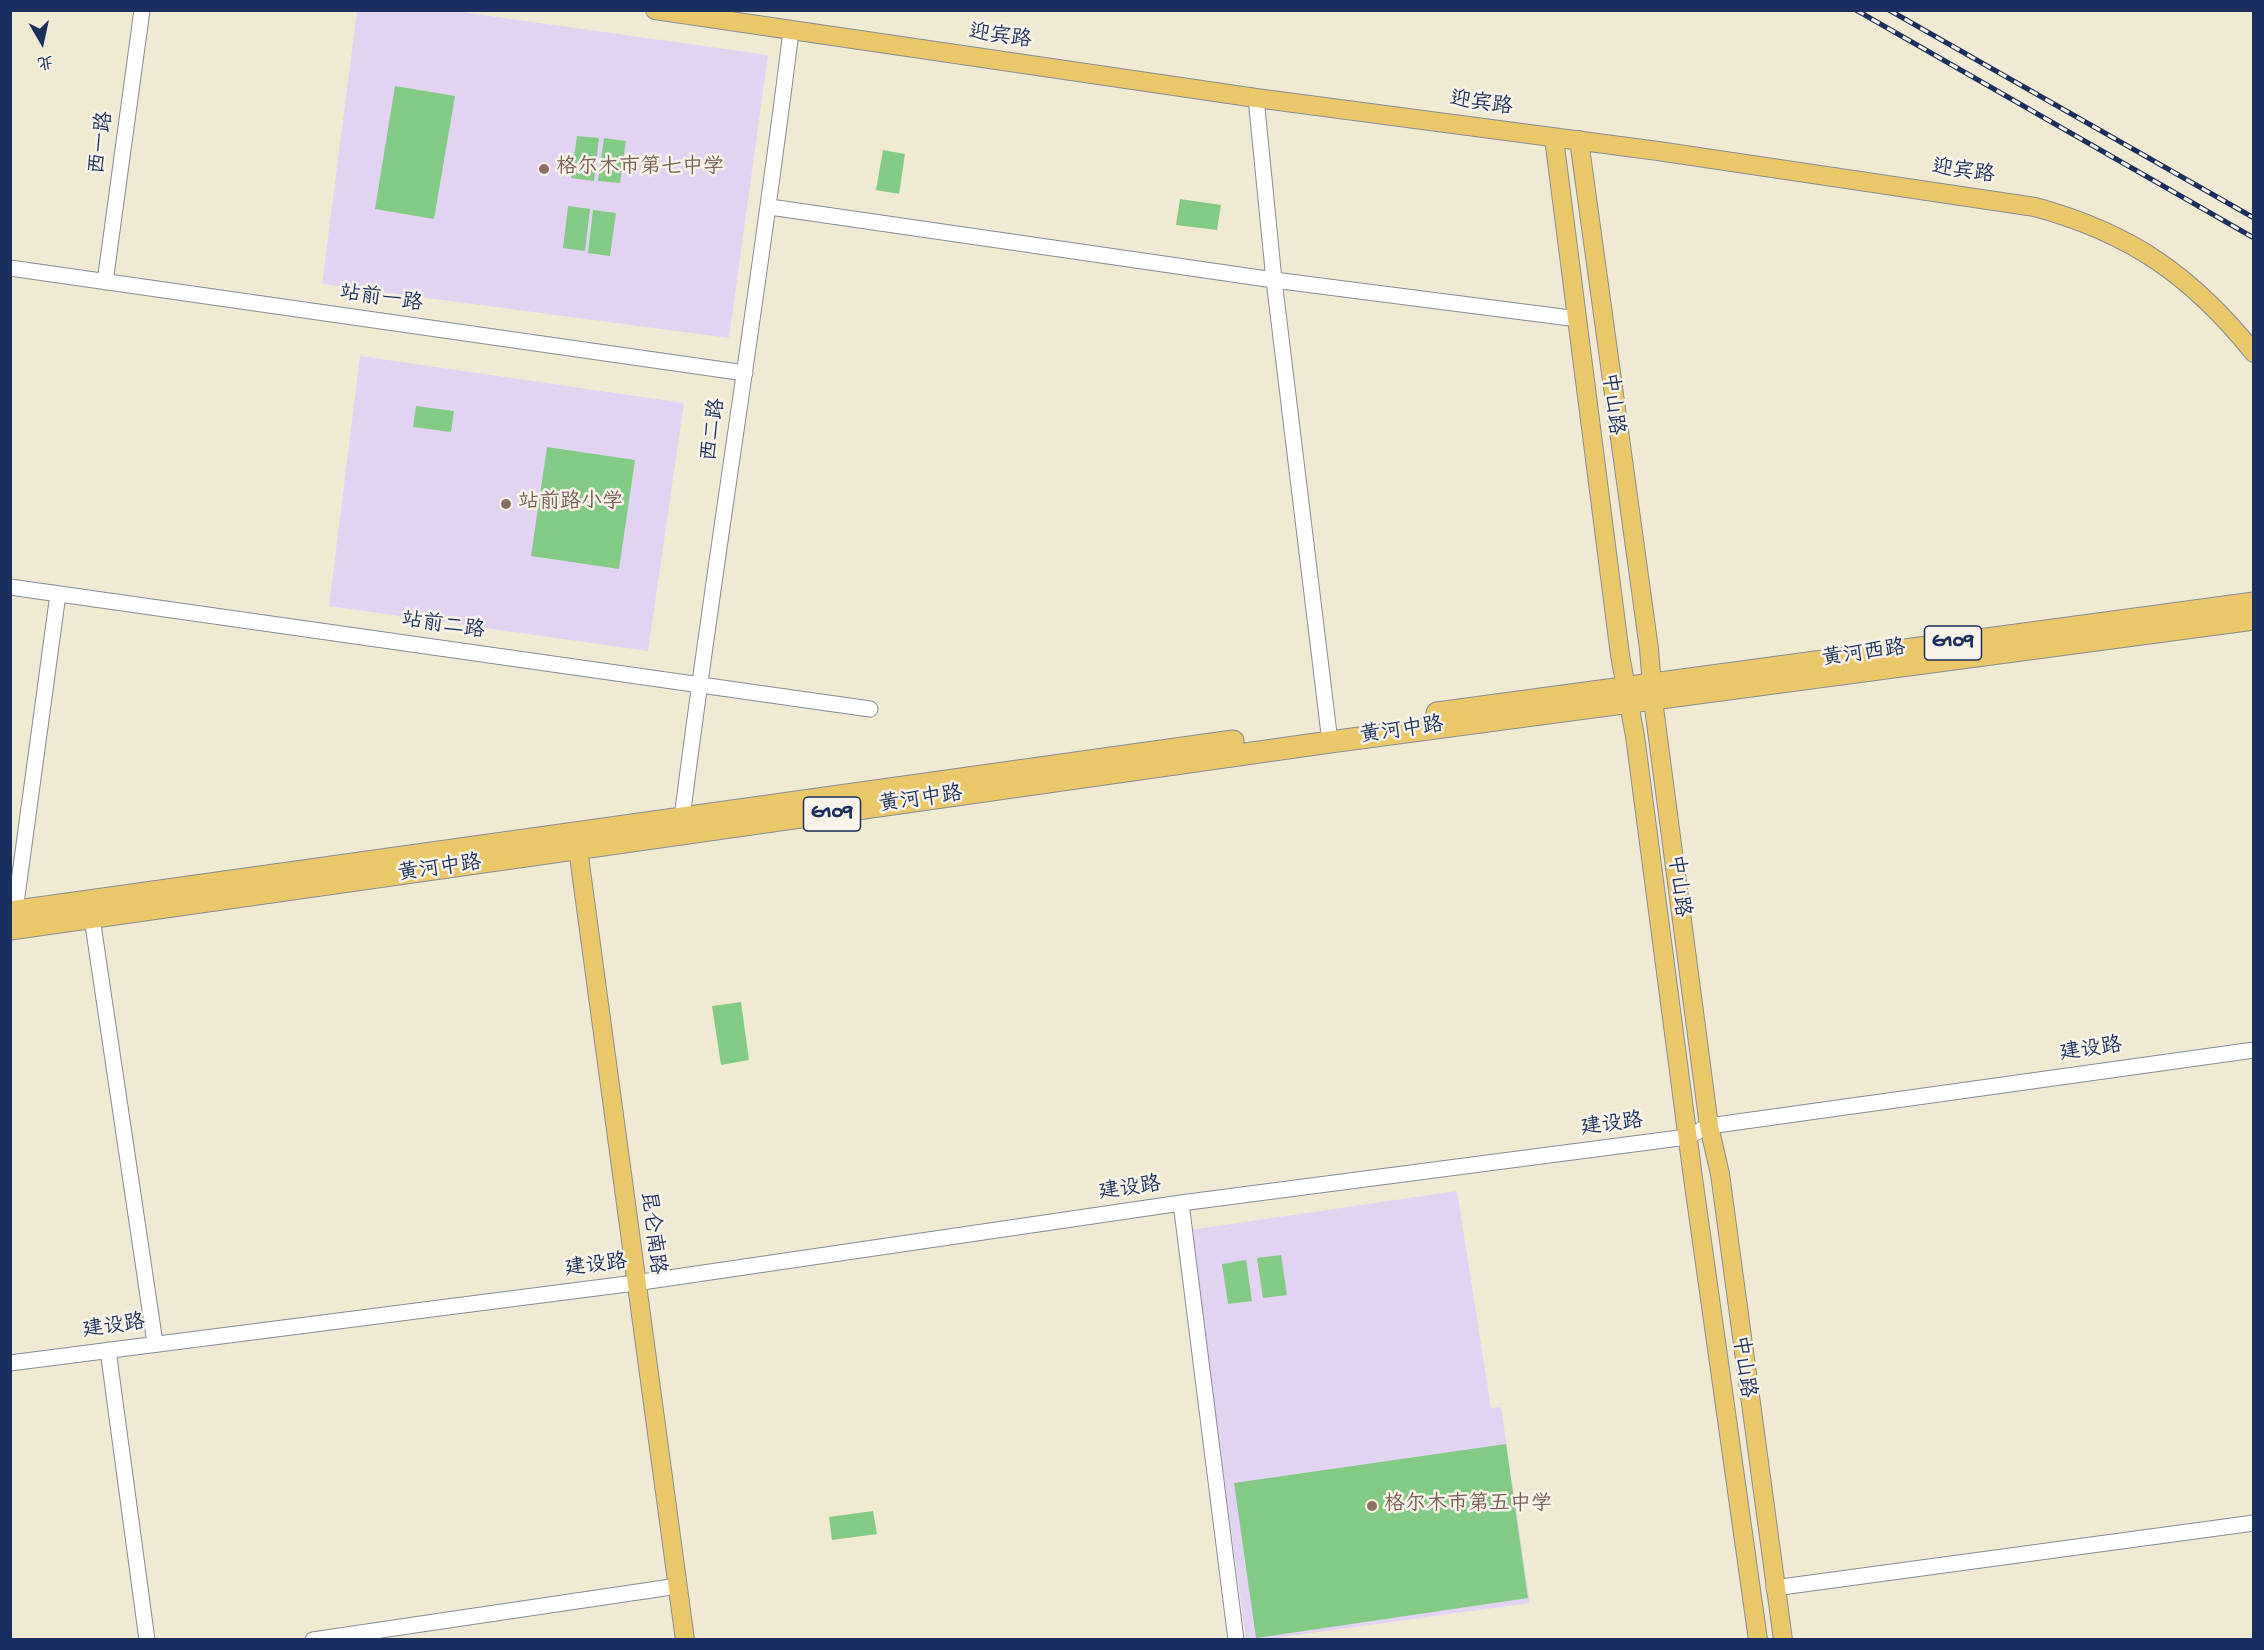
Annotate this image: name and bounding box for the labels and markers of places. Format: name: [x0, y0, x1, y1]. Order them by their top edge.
place label: 格尔木市第七中学: [556, 156, 724, 182]
marker: 格尔木市第七中学: [537, 162, 551, 176]
place label: 站前路小学: [518, 491, 623, 517]
marker: 站前路小学: [499, 497, 513, 511]
place label: 格尔木市第五中学: [1384, 1493, 1552, 1519]
marker: 格尔木市第五中学: [1365, 1499, 1379, 1513]

